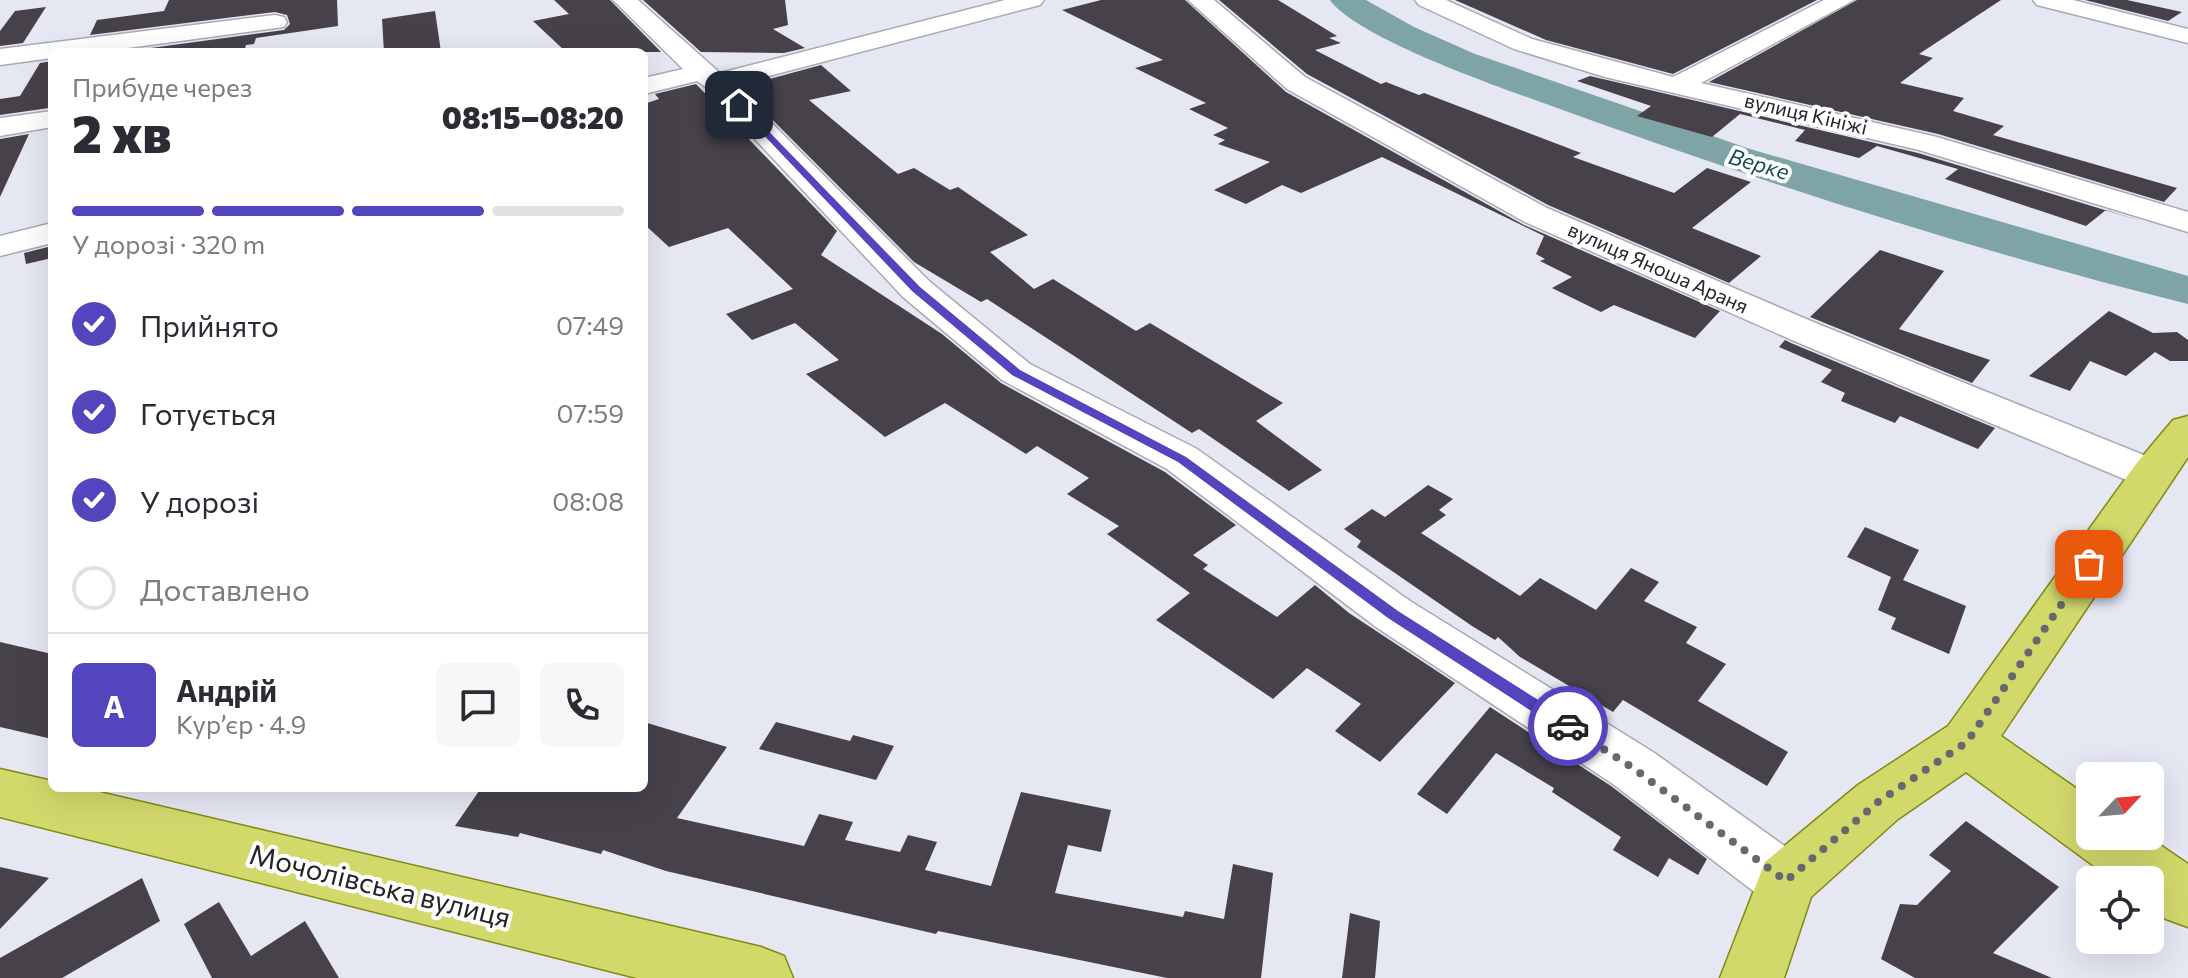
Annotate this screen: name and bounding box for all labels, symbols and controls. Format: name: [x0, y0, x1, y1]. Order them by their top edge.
text: Прибуде через: [72, 71, 252, 102]
pin: [705, 71, 773, 139]
icon: home: [717, 83, 761, 127]
street label: вулиця Кініжі: [1742, 87, 1870, 139]
text: 08:15–08:20: [442, 98, 624, 135]
text: 2 хв: [72, 100, 171, 164]
water label: Верке: [1726, 142, 1793, 185]
street label: вулиця Яноша Араня: [1565, 217, 1752, 318]
text: У дорозі · 320 m: [72, 228, 265, 259]
icon: check: [72, 302, 116, 346]
text: Прийнято: [140, 306, 279, 343]
text: 07:49: [556, 309, 624, 340]
icon: check: [72, 390, 116, 434]
text: Готується: [140, 394, 277, 431]
text: 07:59: [557, 397, 624, 428]
icon: check: [72, 478, 116, 522]
text: У дорозі: [140, 482, 259, 519]
text: 08:08: [552, 485, 624, 516]
pin: [2055, 530, 2123, 598]
icon: bag: [2067, 542, 2111, 586]
text: Доставлено: [140, 570, 310, 607]
button: chat: [436, 663, 520, 747]
button: phone: [540, 663, 624, 747]
text: Андрій: [176, 671, 277, 708]
courier: [1528, 686, 1608, 766]
text: А: [103, 687, 125, 724]
icon: car: [1546, 704, 1590, 748]
text: Кур’єр · 4.9: [176, 708, 306, 739]
north arrow: [2076, 762, 2164, 850]
map controls: [2076, 762, 2164, 954]
street label: Мочолівська вулиця: [246, 836, 514, 934]
button: locate: [2076, 866, 2164, 954]

